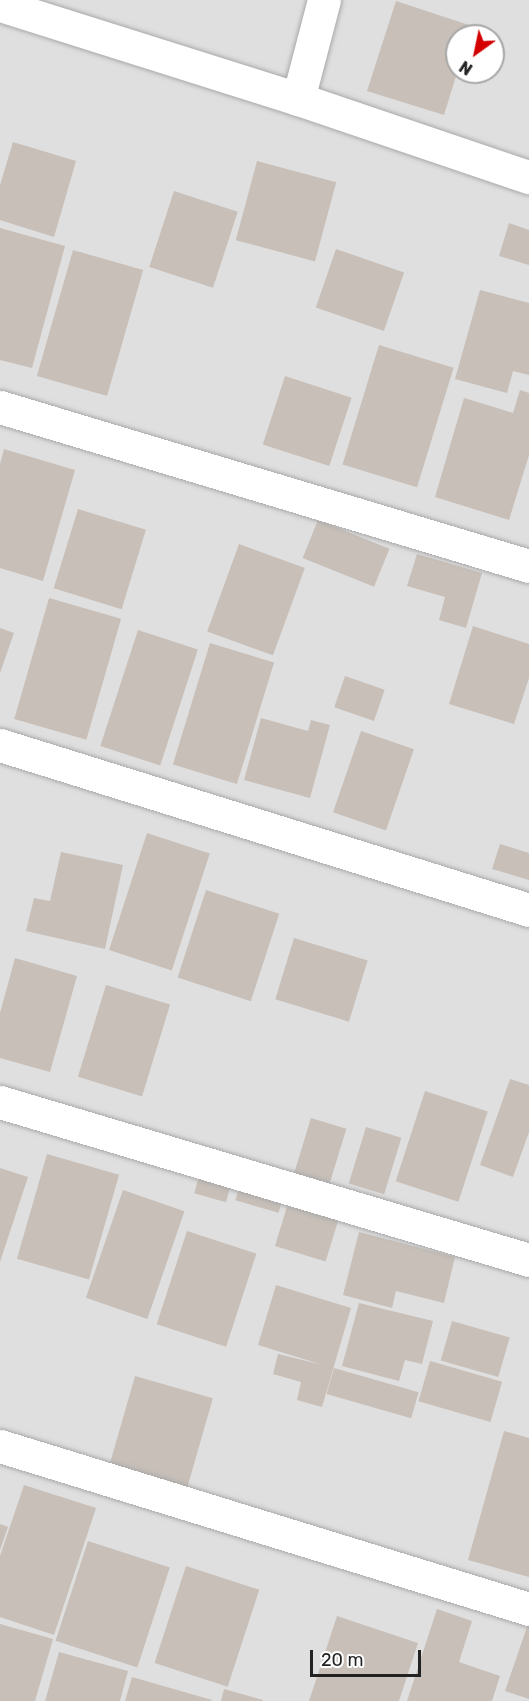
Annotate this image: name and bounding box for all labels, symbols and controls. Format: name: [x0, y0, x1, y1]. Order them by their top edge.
north arrow: [445, 24, 505, 84]
text: N: [456, 57, 476, 79]
scale bar: [313, 1638, 424, 1676]
text: 20 m: [321, 1649, 363, 1671]

